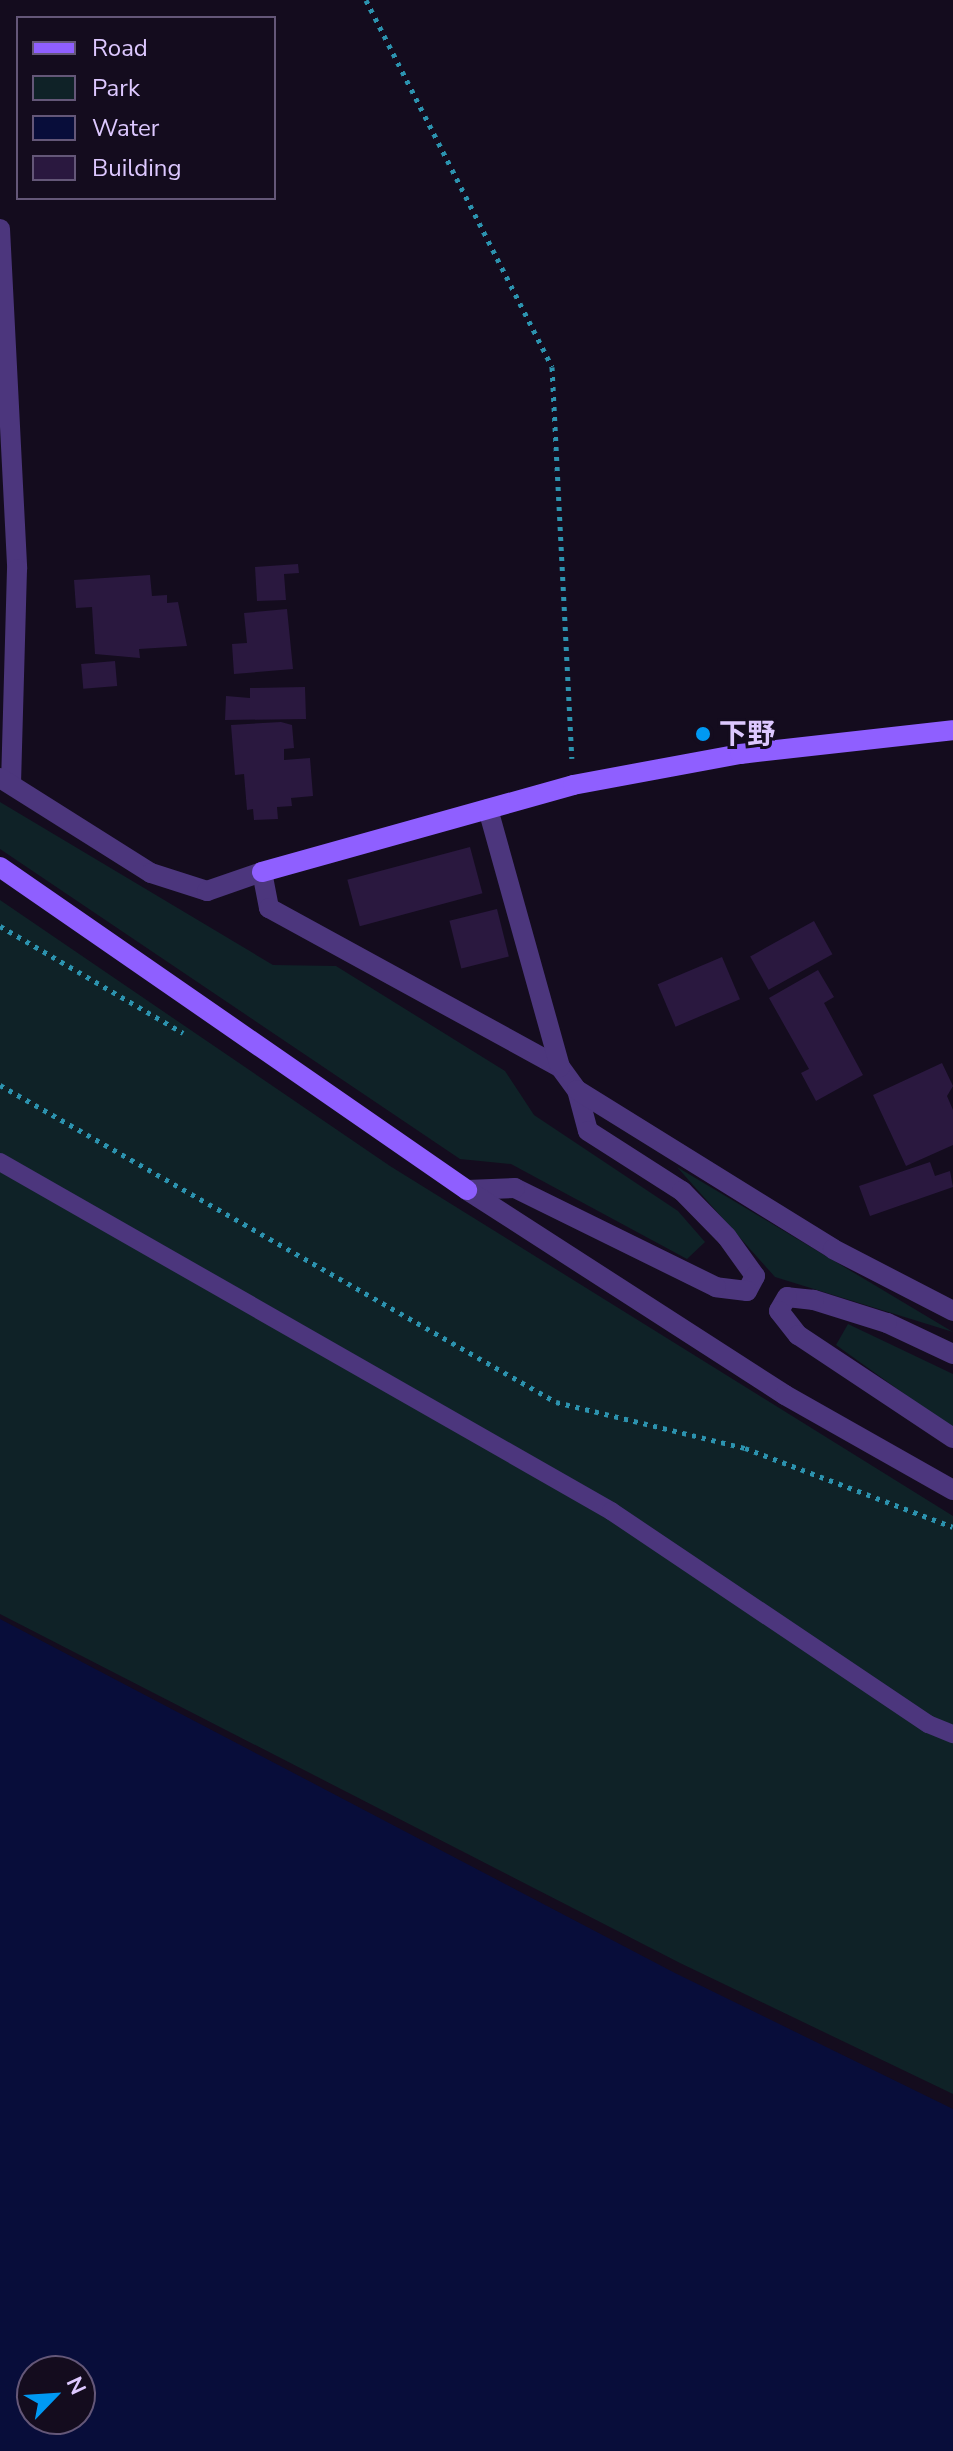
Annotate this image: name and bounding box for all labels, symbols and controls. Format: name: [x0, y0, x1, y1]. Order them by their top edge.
legend: [16, 16, 276, 200]
text: Road: [92, 32, 148, 64]
text: Park: [92, 72, 140, 104]
text: Water: [92, 112, 159, 144]
text: Building: [92, 152, 182, 184]
place label: 下野: [719, 717, 775, 751]
marker: 下野: [694, 725, 712, 743]
north arrow: [16, 2355, 96, 2435]
text: N: [59, 2372, 93, 2400]

